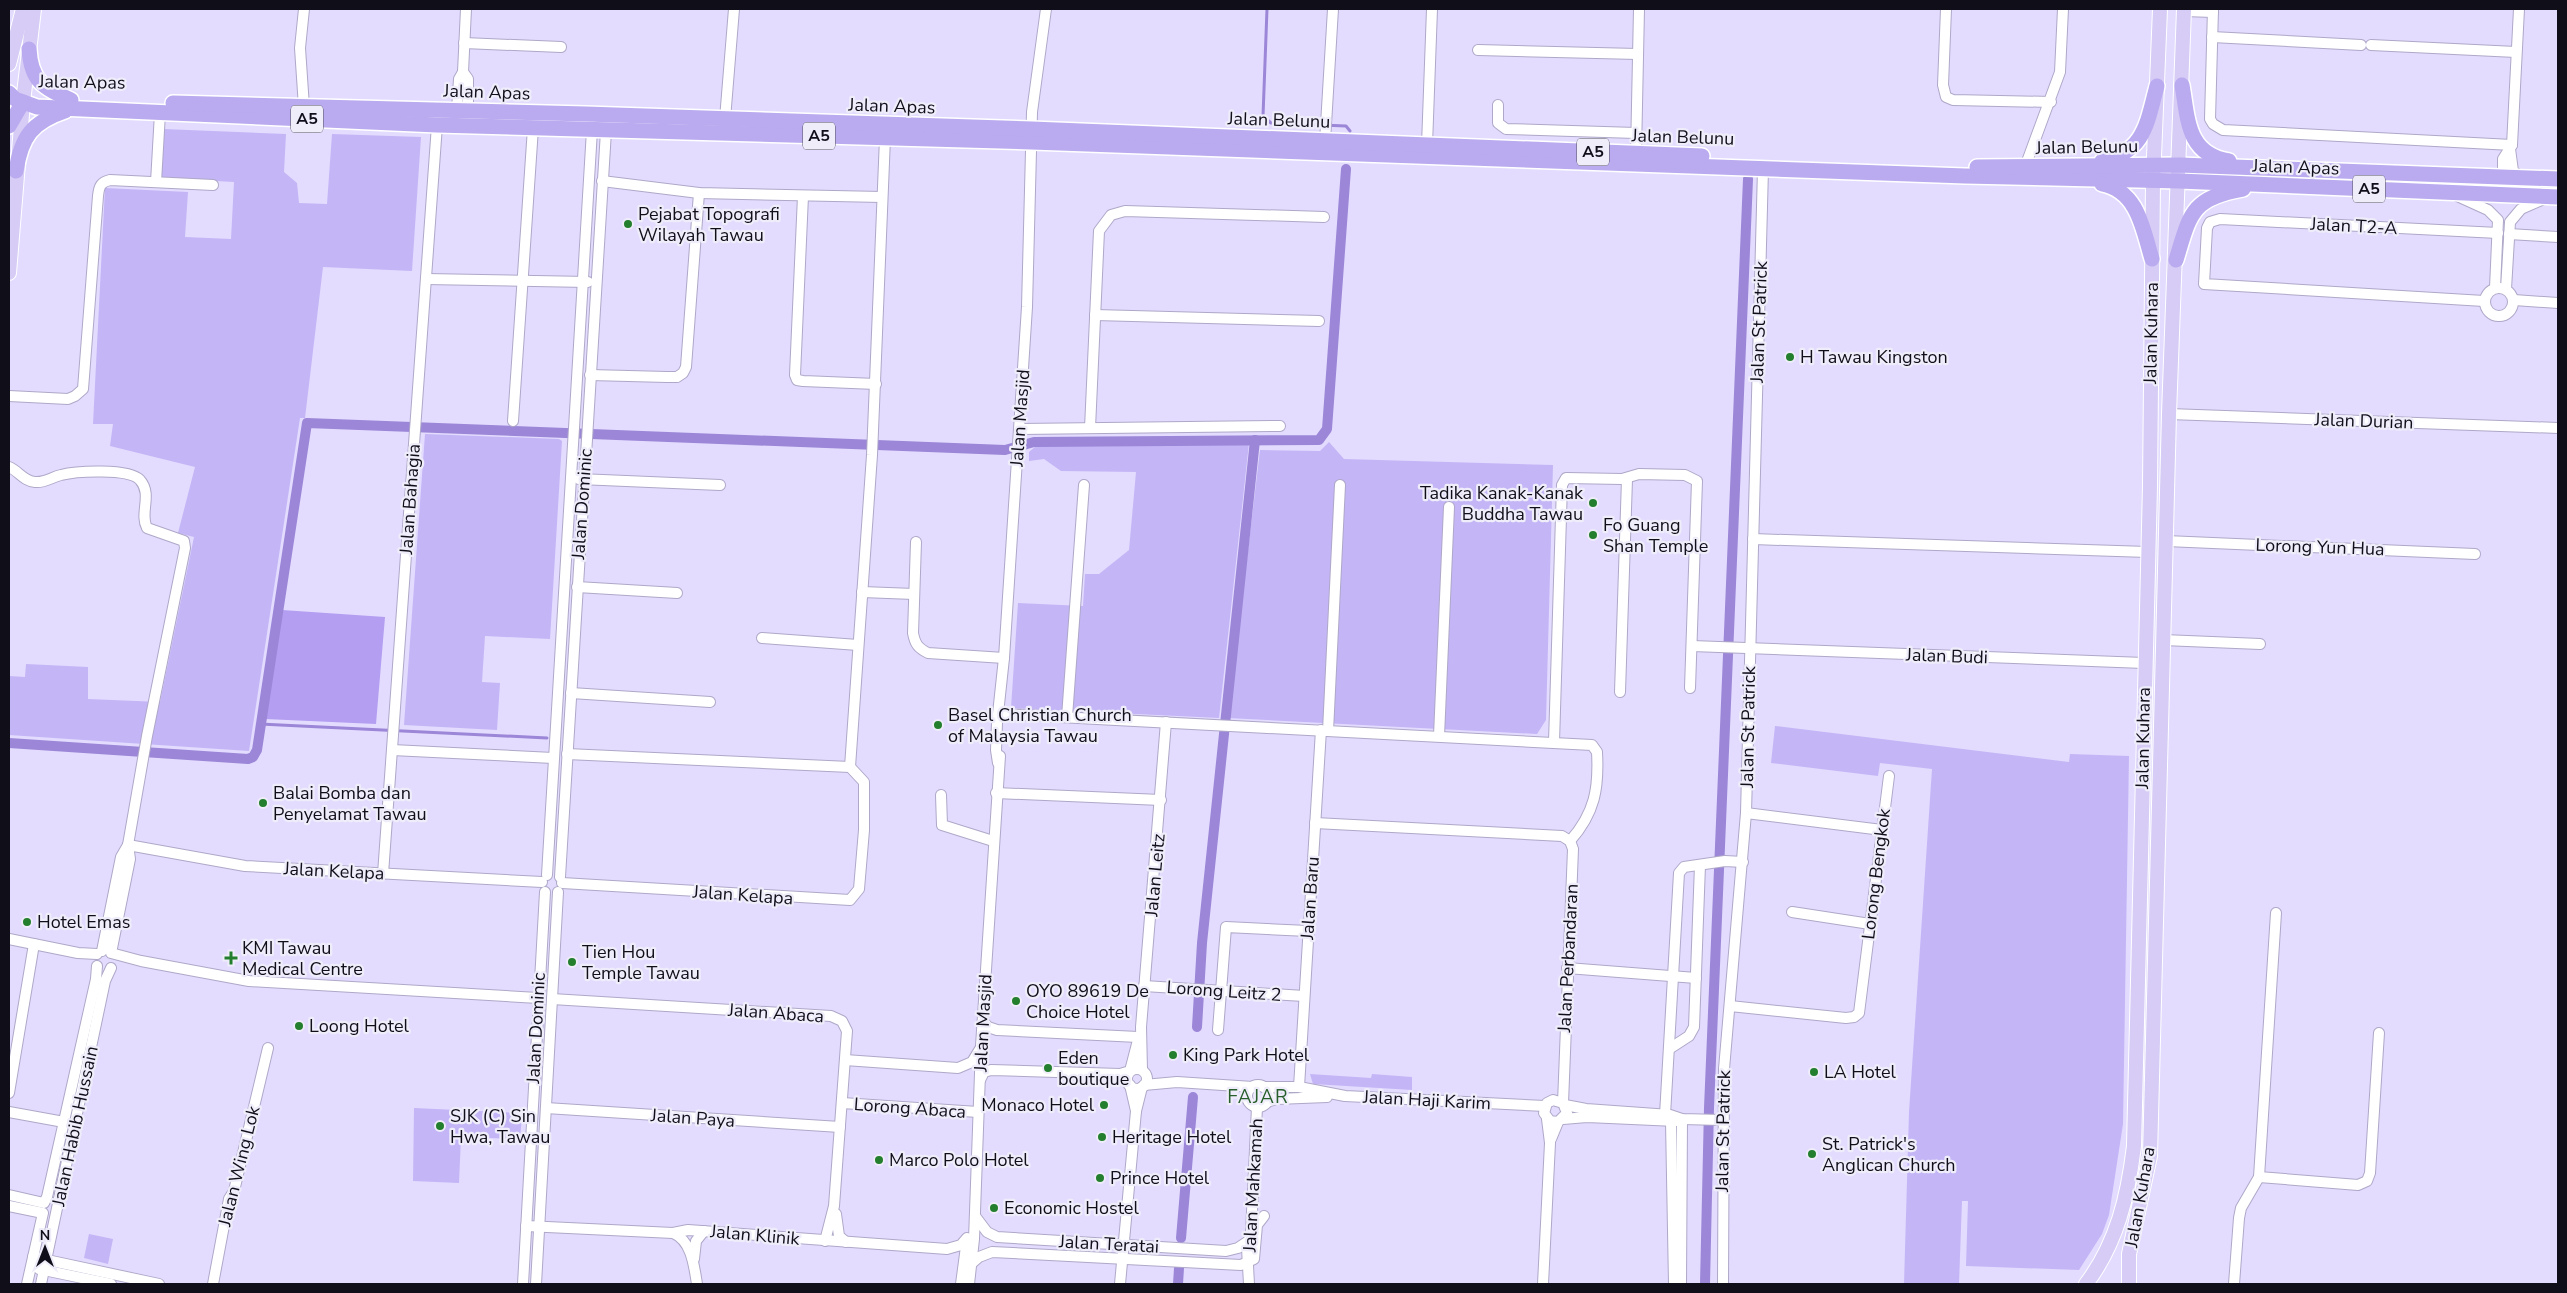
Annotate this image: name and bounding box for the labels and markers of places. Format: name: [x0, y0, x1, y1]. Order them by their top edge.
place label: Pejabat Topografi Wilayah Tawau: [638, 202, 780, 247]
marker: Pejabat Topografi Wilayah Tawau: [622, 218, 634, 230]
place label: H Tawau Kingston: [1800, 345, 1948, 369]
marker: H Tawau Kingston: [1784, 351, 1796, 363]
place label: Tadika Kanak-Kanak Buddha Tawau: [1420, 481, 1584, 526]
marker: Tadika Kanak-Kanak Buddha Tawau: [1587, 497, 1599, 509]
place label: Fo Guang Shan Temple: [1603, 513, 1708, 558]
marker: Fo Guang Shan Temple: [1587, 529, 1599, 541]
place label: Basel Christian Church of Malaysia Tawau: [948, 703, 1132, 748]
marker: Basel Christian Church of Malaysia Tawau: [932, 719, 944, 731]
place label: Balai Bomba dan Penyelamat Tawau: [273, 781, 427, 826]
marker: Balai Bomba dan Penyelamat Tawau: [257, 797, 269, 809]
place label: Hotel Emas: [37, 910, 130, 934]
marker: Hotel Emas: [21, 916, 33, 928]
place label: KMI Tawau Medical Centre: [242, 936, 363, 981]
place label: Tien Hou Temple Tawau: [582, 940, 700, 985]
marker: KMI Tawau Medical Centre: [224, 951, 238, 965]
marker: Tien Hou Temple Tawau: [566, 956, 578, 968]
place label: OYO 89619 De Choice Hotel: [1026, 979, 1149, 1024]
marker: OYO 89619 De Choice Hotel: [1010, 995, 1022, 1007]
place label: Loong Hotel: [309, 1014, 409, 1038]
marker: Loong Hotel: [293, 1020, 305, 1032]
place label: King Park Hotel: [1183, 1043, 1310, 1067]
place label: Eden boutique: [1058, 1046, 1129, 1091]
marker: King Park Hotel: [1167, 1049, 1179, 1061]
place label: LA Hotel: [1824, 1060, 1897, 1084]
marker: Eden boutique: [1042, 1062, 1054, 1074]
marker: LA Hotel: [1808, 1066, 1820, 1078]
place label: Monaco Hotel: [981, 1093, 1095, 1117]
marker: Monaco Hotel: [1098, 1099, 1110, 1111]
place label: SJK (C) Sin Hwa, Tawau: [450, 1104, 550, 1149]
marker: SJK (C) Sin Hwa, Tawau: [434, 1120, 446, 1132]
place label: Heritage Hotel: [1112, 1125, 1232, 1149]
marker: Heritage Hotel: [1096, 1131, 1108, 1143]
place label: St. Patrick's Anglican Church: [1822, 1132, 1955, 1177]
place label: Marco Polo Hotel: [889, 1148, 1029, 1172]
marker: St. Patrick's Anglican Church: [1806, 1148, 1818, 1160]
marker: Marco Polo Hotel: [873, 1154, 885, 1166]
place label: Prince Hotel: [1110, 1166, 1210, 1190]
marker: Prince Hotel: [1094, 1172, 1106, 1184]
place label: Economic Hostel: [1004, 1196, 1139, 1220]
marker: Economic Hostel: [988, 1202, 1000, 1214]

